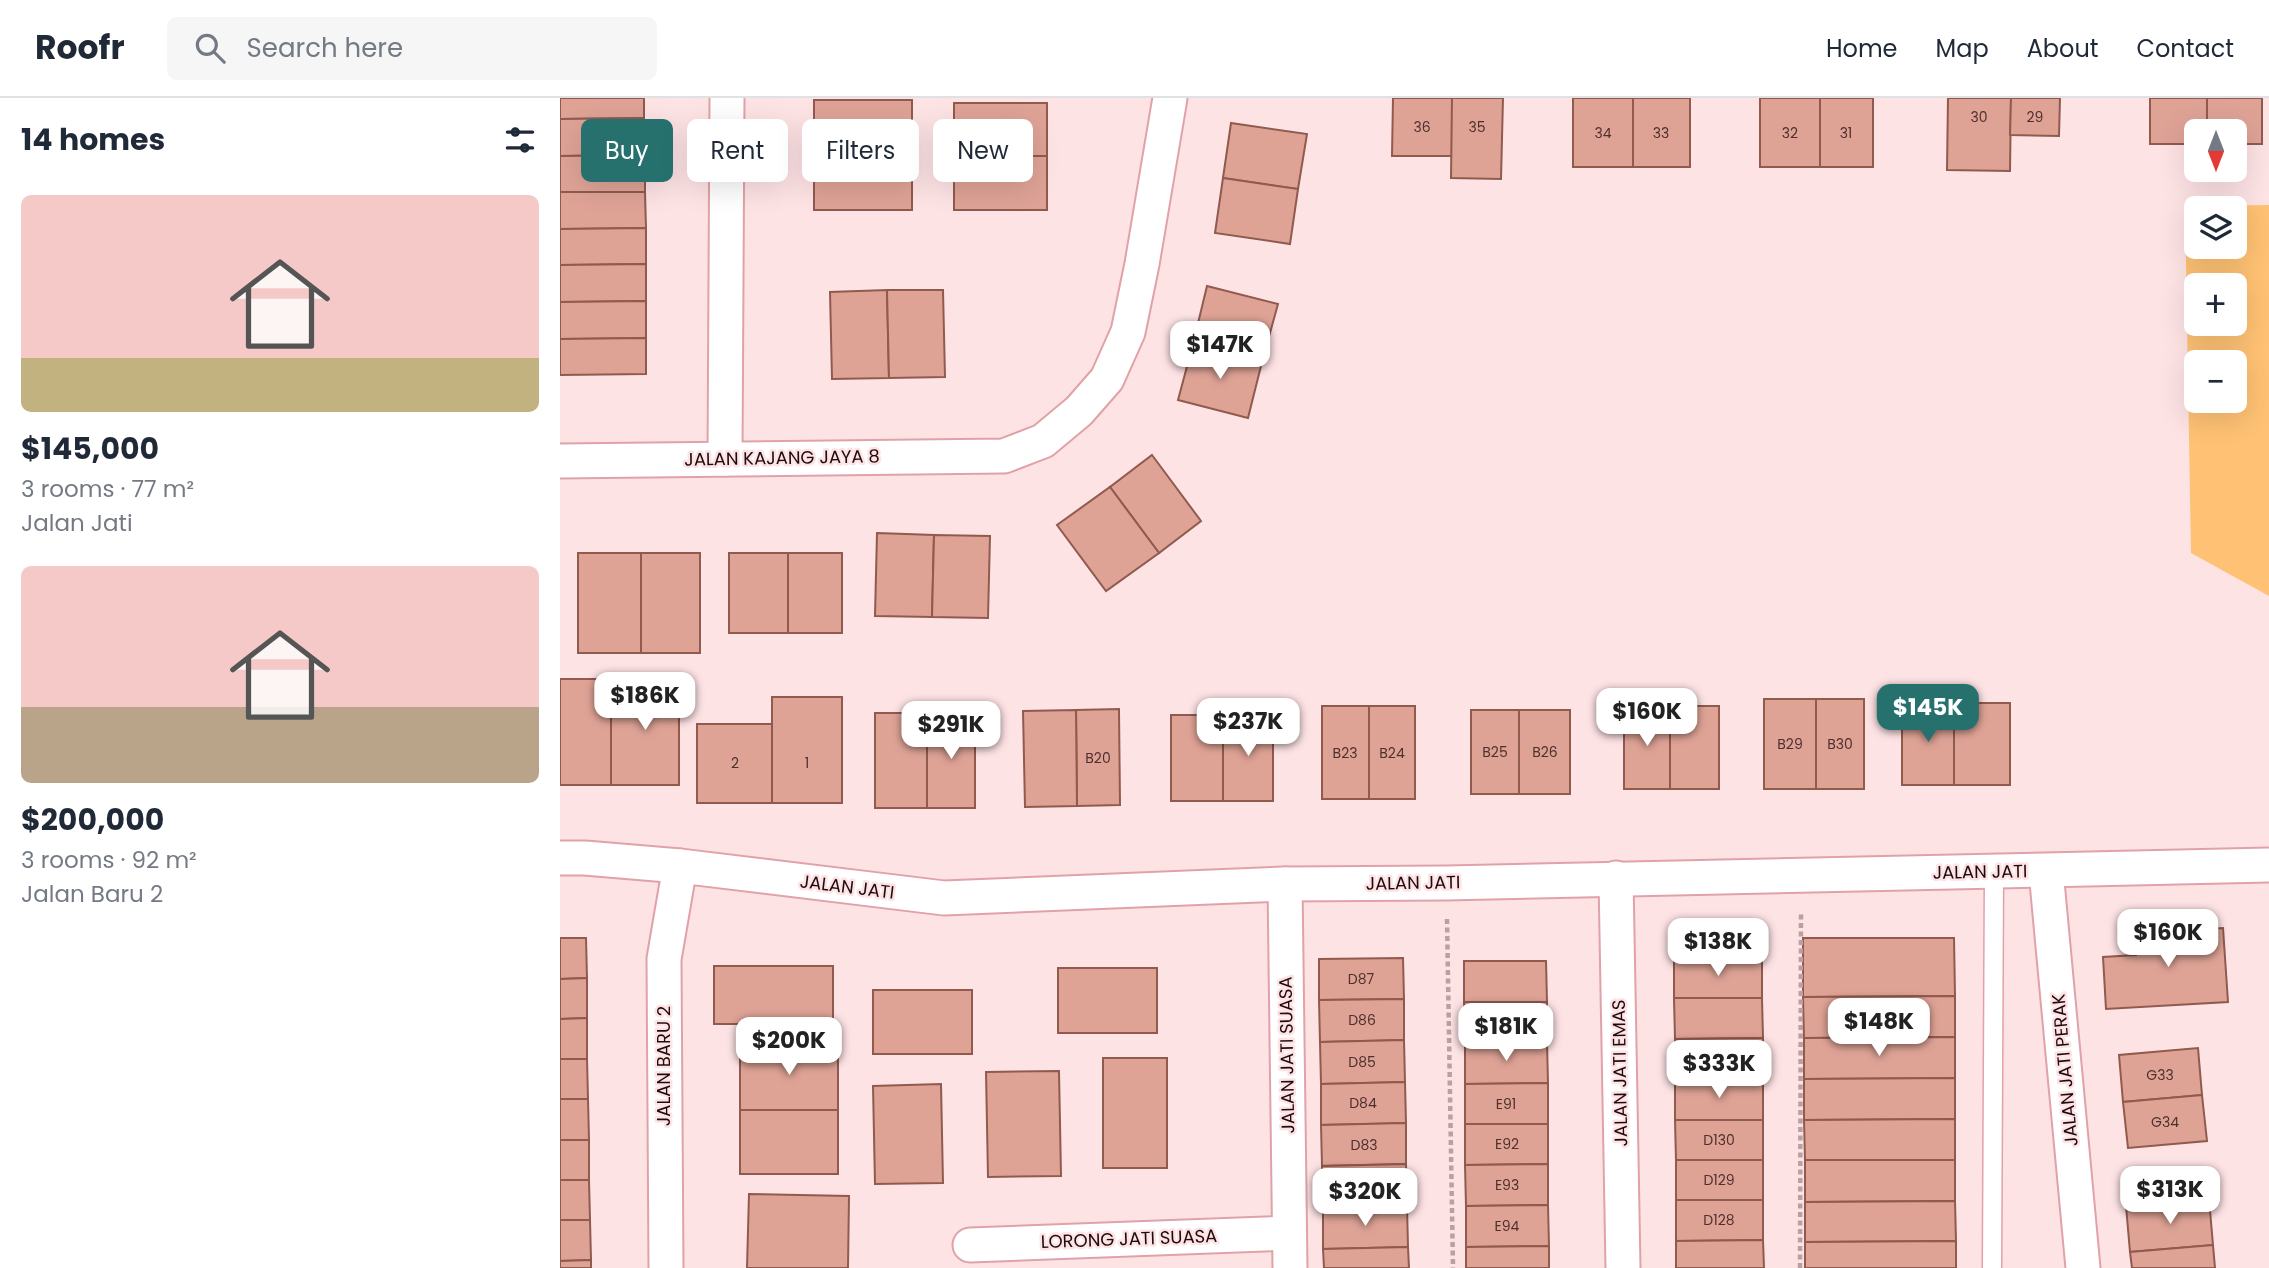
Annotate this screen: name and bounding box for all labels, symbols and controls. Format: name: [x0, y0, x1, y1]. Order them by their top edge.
search box: [167, 17, 657, 80]
text: Roofr: [35, 24, 125, 71]
icon: search: [191, 29, 229, 67]
text: Search here: [247, 30, 403, 66]
text: Home: [1826, 32, 1898, 65]
text: Map: [1936, 32, 1989, 65]
text: About: [2027, 32, 2098, 65]
text: Contact: [2136, 32, 2234, 65]
house number: 30: [1970, 107, 1988, 127]
house number: 29: [2027, 107, 2043, 127]
house number: 36: [1413, 117, 1431, 137]
house number: 35: [1468, 117, 1486, 137]
text: 14 homes: [21, 118, 165, 161]
chip: Buy: [581, 119, 673, 182]
chip: Rent: [687, 119, 788, 182]
chip: Filters: [802, 119, 919, 182]
chip: New: [933, 119, 1033, 182]
north arrow: [2184, 119, 2247, 182]
map controls: [2184, 119, 2247, 413]
icon: filters: [501, 121, 539, 159]
house number: 34: [1594, 123, 1612, 143]
house number: 33: [1653, 123, 1669, 143]
house number: 32: [1782, 123, 1798, 143]
house number: 31: [1840, 123, 1852, 143]
button: layers: [2184, 196, 2247, 259]
icon: home: [217, 241, 343, 367]
button: +: [2184, 273, 2247, 336]
pin: $147K: [1171, 322, 1269, 381]
text: $147K: [1186, 328, 1254, 360]
button: −: [2184, 350, 2247, 413]
text: $145,000: [21, 427, 159, 470]
street label: JALAN KAJANG JAYA 8: [684, 443, 880, 472]
text: 3 rooms · 77 m²: [21, 473, 194, 505]
text: Jalan Jati: [21, 507, 133, 539]
icon: home: [217, 612, 343, 738]
pin: $186K: [596, 672, 694, 732]
text: $186K: [610, 679, 680, 711]
pin: $145K: [1879, 684, 1977, 744]
pin: $160K: [1598, 688, 1696, 748]
text: $145K: [1893, 691, 1963, 723]
text: $160K: [1612, 695, 1682, 727]
pin: $237K: [1199, 698, 1297, 758]
pin: $291K: [902, 702, 1000, 761]
text: $237K: [1213, 705, 1283, 737]
text: $291K: [917, 708, 985, 740]
house number: B29: [1777, 734, 1803, 754]
house number: B30: [1827, 734, 1853, 754]
house number: B25: [1482, 742, 1508, 762]
house number: B26: [1532, 742, 1558, 762]
house number: B23: [1333, 743, 1357, 763]
house number: B24: [1379, 743, 1405, 763]
house number: B20: [1085, 748, 1111, 768]
house number: 2: [731, 753, 739, 773]
house number: 1: [805, 753, 809, 773]
text: $200,000: [21, 798, 164, 841]
text: 3 rooms · 92 m²: [21, 844, 197, 876]
street label: JALAN JATI: [1932, 858, 2028, 885]
street label: JALAN JATI: [798, 868, 896, 905]
street label: JALAN JATI: [1365, 869, 1461, 896]
text: Jalan Baru 2: [21, 878, 163, 910]
pin: $160K: [2119, 910, 2217, 969]
text: $160K: [2133, 916, 2203, 948]
pin: $138K: [1669, 918, 1767, 978]
text: $138K: [1684, 925, 1752, 957]
house number: D87: [1348, 969, 1375, 989]
street label: JALAN JATI SUASA: [1273, 976, 1300, 1134]
street label: JALAN JATI PERAK: [2045, 992, 2084, 1147]
pin: $148K: [1830, 998, 1928, 1058]
street label: JALAN JATI EMAS: [1606, 999, 1633, 1147]
pin: $181K: [1457, 1004, 1555, 1063]
text: $148K: [1844, 1005, 1914, 1037]
street label: JALAN BARU 2: [651, 1006, 676, 1126]
house number: D86: [1348, 1010, 1376, 1030]
text: $181K: [1474, 1010, 1538, 1042]
pin: $200K: [740, 1018, 838, 1077]
text: $200K: [752, 1024, 826, 1056]
pin: $333K: [1670, 1040, 1768, 1100]
text: $333K: [1683, 1047, 1755, 1079]
house number: D85: [1348, 1052, 1376, 1072]
house number: G33: [2146, 1065, 2174, 1085]
house number: D84: [1349, 1093, 1377, 1113]
house number: E91: [1496, 1094, 1516, 1114]
house number: G34: [2151, 1112, 2179, 1132]
house number: D130: [1703, 1130, 1735, 1150]
house number: E92: [1495, 1134, 1519, 1154]
house number: D83: [1351, 1135, 1377, 1155]
pin: $313K: [2121, 1166, 2219, 1226]
pin: $320K: [1316, 1168, 1414, 1228]
house number: D129: [1703, 1170, 1735, 1190]
text: $313K: [2136, 1173, 2204, 1205]
text: $320K: [1328, 1175, 1402, 1207]
house number: E93: [1495, 1175, 1519, 1195]
house number: D128: [1703, 1210, 1735, 1230]
house number: E94: [1495, 1216, 1520, 1236]
street label: LORONG JATI SUASA: [1040, 1223, 1218, 1254]

